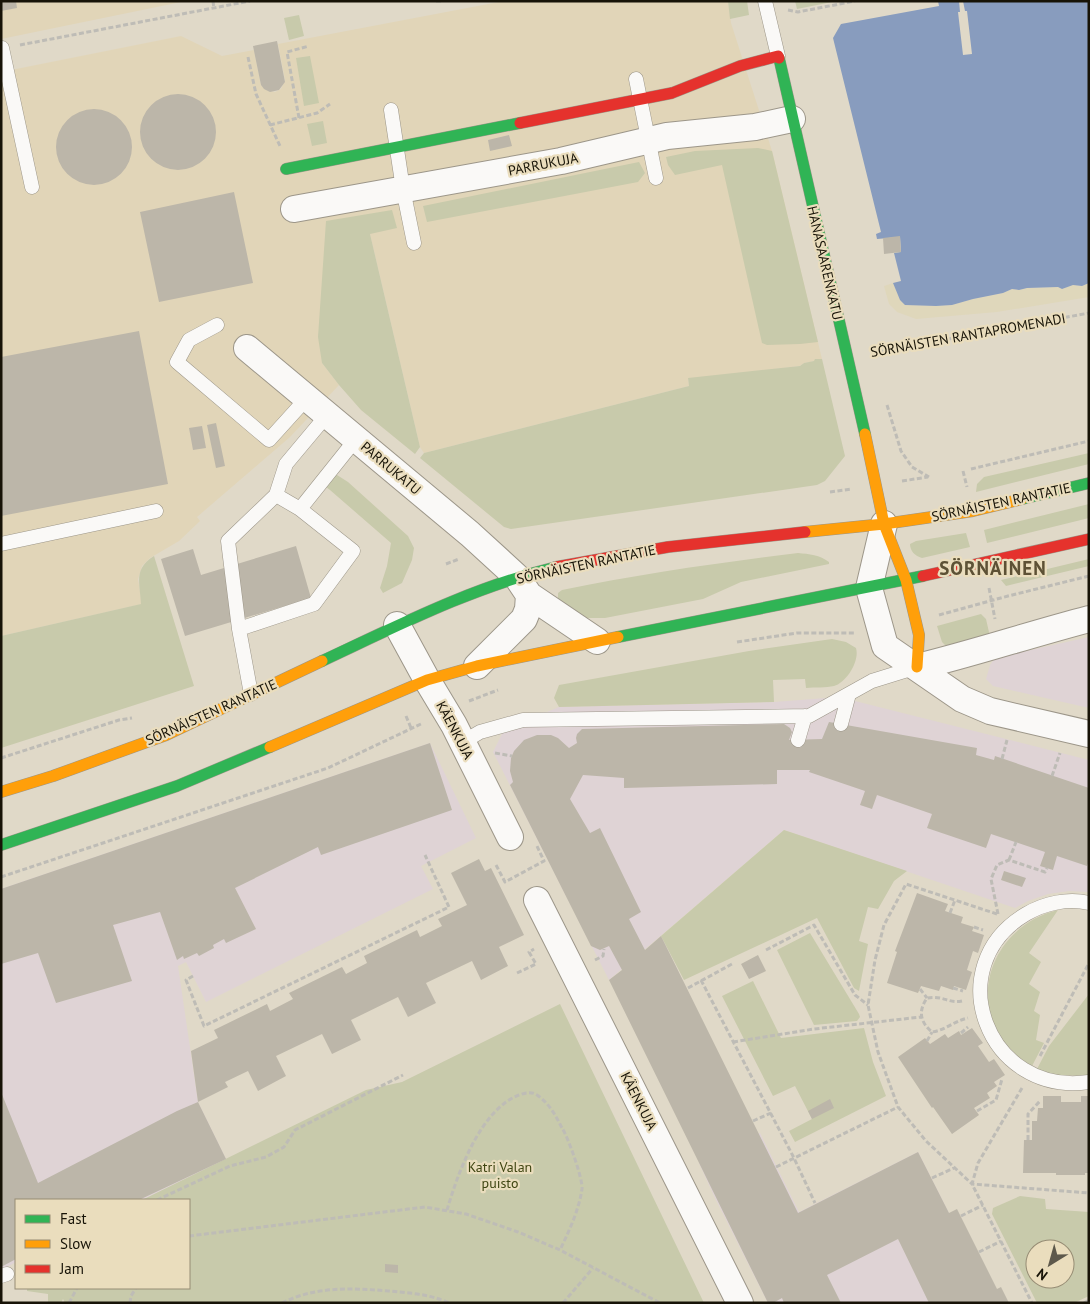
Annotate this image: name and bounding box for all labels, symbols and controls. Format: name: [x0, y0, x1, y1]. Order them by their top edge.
street label: PARRUKUJA: [507, 148, 580, 180]
street label: HANASAARENKATU: [803, 204, 847, 322]
street label: SÖRNÄISTEN RANTAPROMENADI: [869, 309, 1067, 361]
street label: PARRUKATU: [357, 438, 425, 498]
street label: SÖRNÄISTEN RANTATIE: [930, 478, 1072, 526]
street label: SÖRNÄISTEN RANTATIE: [515, 540, 657, 588]
district label: SÖRNÄINEN: [939, 556, 1047, 580]
street label: SÖRNÄISTEN RANTATIE: [143, 675, 279, 749]
street label: KÄENKUJA: [432, 698, 478, 763]
street label: KÄENKUJA: [617, 1069, 662, 1134]
park label: Katri Valan puisto: [468, 1158, 532, 1192]
legend: [15, 1199, 190, 1289]
text: Fast: [60, 1209, 87, 1228]
text: Slow: [60, 1234, 91, 1253]
north arrow: [1025, 1239, 1075, 1289]
text: Jam: [59, 1259, 84, 1278]
text: N: [1033, 1264, 1051, 1284]

